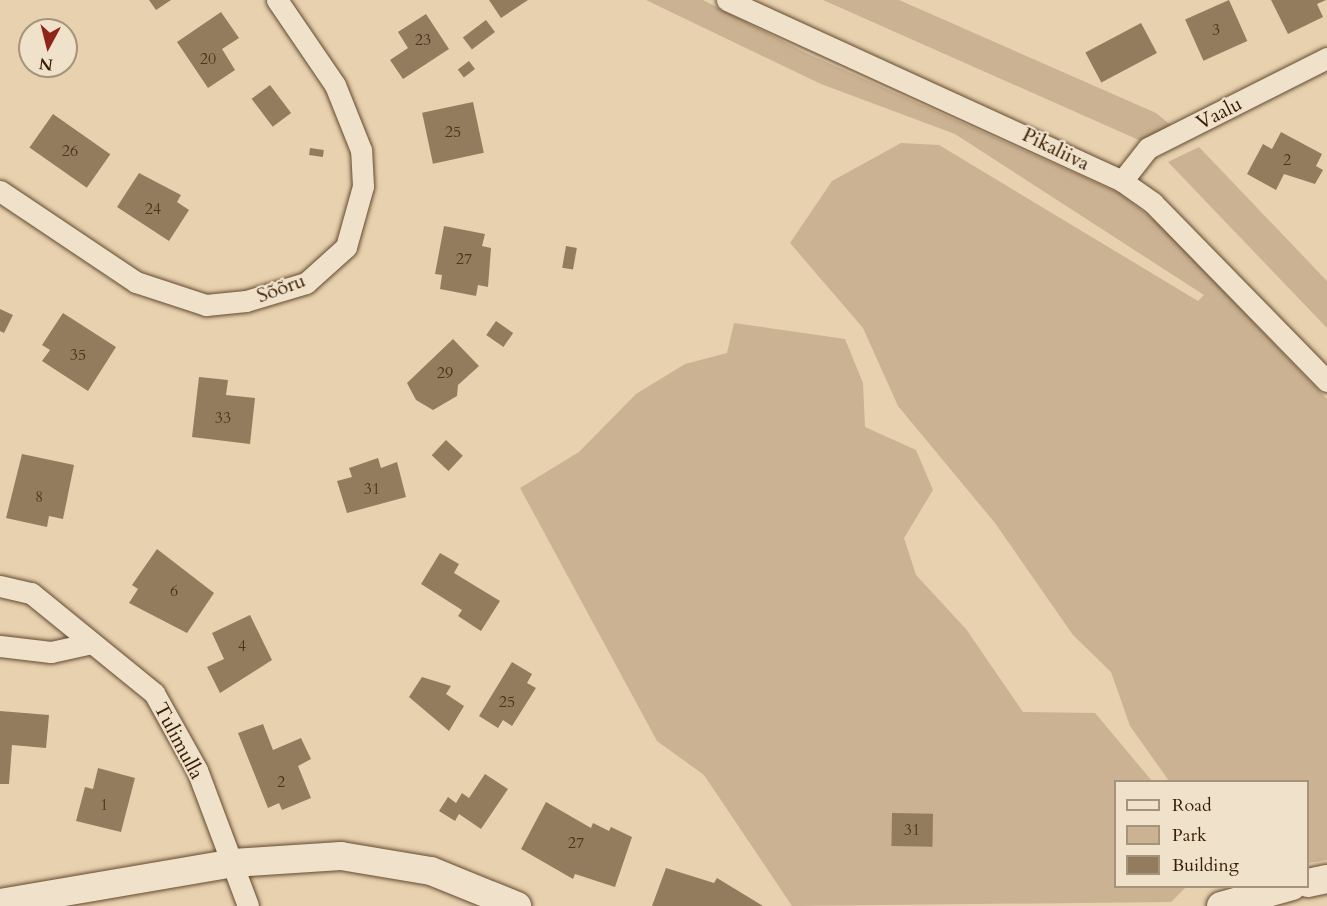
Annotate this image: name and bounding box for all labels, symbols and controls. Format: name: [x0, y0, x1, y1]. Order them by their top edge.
north arrow: [18, 18, 78, 78]
house number: 3: [1212, 20, 1220, 40]
house number: 23: [415, 30, 431, 50]
house number: 20: [200, 49, 216, 69]
text: N: [38, 52, 54, 76]
street label: Vaalu: [1192, 91, 1246, 135]
house number: 25: [445, 122, 461, 142]
street label: Pikaliiva: [1018, 122, 1094, 176]
house number: 26: [62, 141, 78, 161]
house number: 2: [1283, 150, 1291, 170]
house number: 24: [145, 199, 161, 219]
house number: 27: [456, 249, 472, 269]
street label: Sõõru: [253, 268, 309, 308]
house number: 35: [70, 345, 86, 365]
house number: 29: [437, 363, 453, 383]
house number: 33: [215, 408, 231, 428]
house number: 31: [364, 479, 380, 499]
house number: 8: [35, 487, 43, 507]
house number: 6: [170, 581, 178, 601]
house number: 4: [238, 636, 246, 656]
house number: 25: [499, 692, 515, 712]
street label: Tulimulla: [149, 699, 209, 783]
house number: 2: [277, 772, 285, 792]
legend: [1114, 780, 1309, 888]
text: Road: [1172, 793, 1212, 818]
house number: 1: [100, 795, 108, 815]
house number: 31: [904, 820, 920, 840]
text: Park: [1172, 823, 1207, 848]
house number: 27: [568, 833, 584, 853]
text: Building: [1172, 853, 1239, 878]

